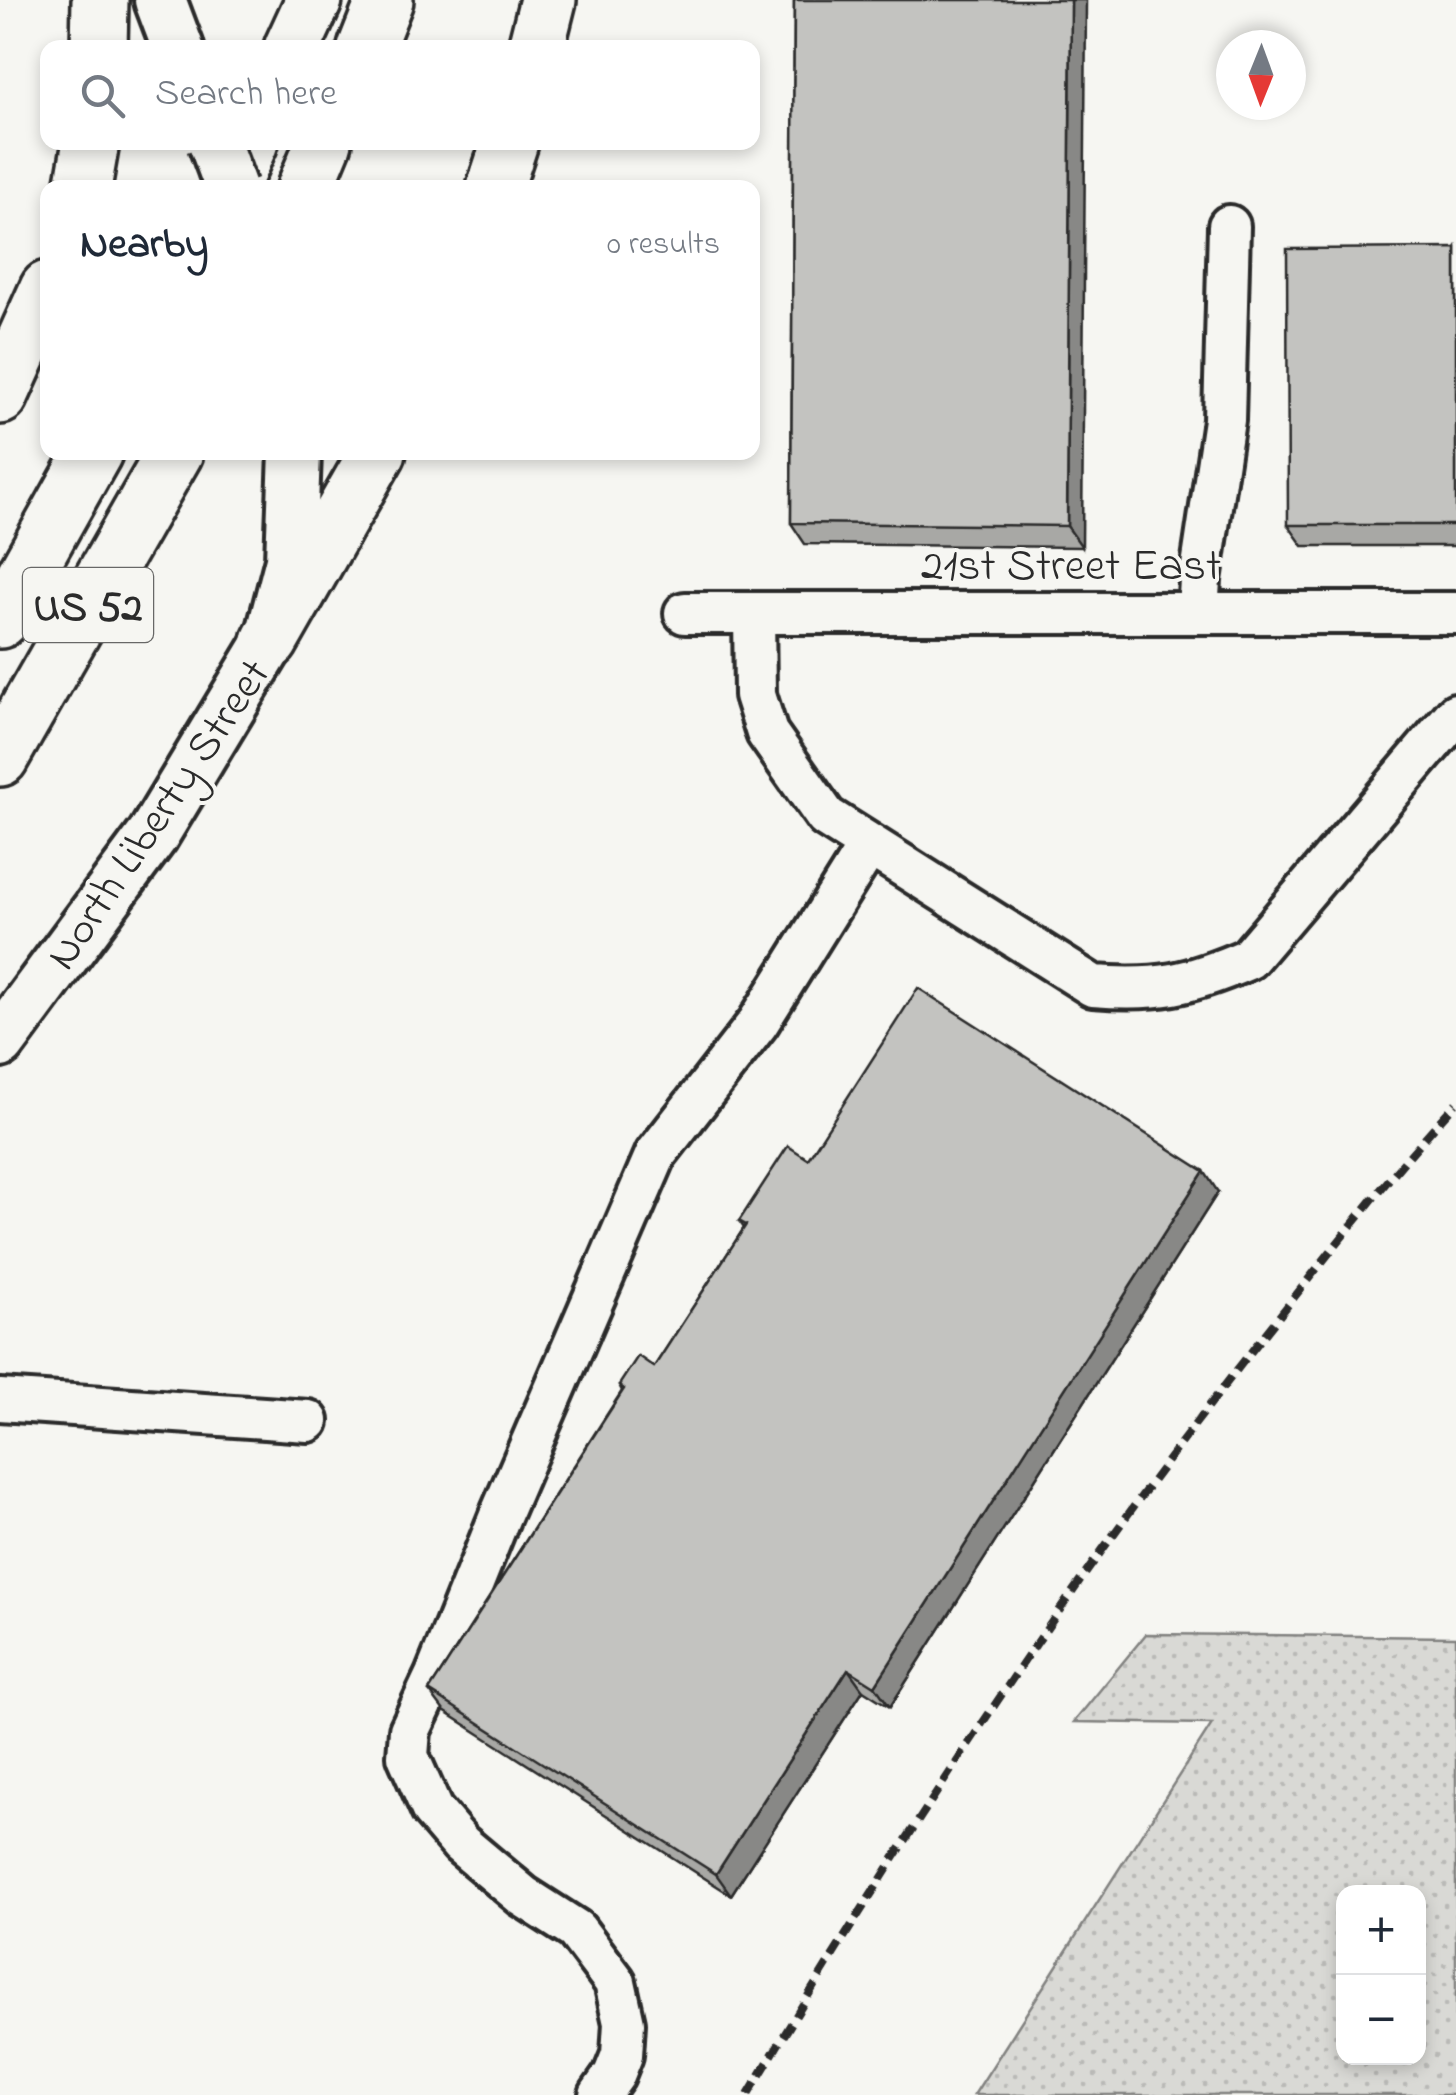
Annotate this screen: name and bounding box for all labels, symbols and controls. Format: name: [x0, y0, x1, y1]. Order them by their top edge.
north arrow: [1216, 30, 1306, 120]
search box: [40, 40, 760, 150]
text: Search here: [155, 67, 337, 123]
icon: search: [75, 68, 130, 123]
text: Nearby: [80, 215, 208, 276]
text: 0 results: [607, 222, 720, 269]
street label: 21st Street East: [921, 535, 1221, 601]
road number: US 52: [23, 568, 153, 642]
street label: North Liberty Street: [31, 647, 289, 985]
map controls: [1336, 1885, 1426, 2065]
button: +: [1336, 1885, 1426, 1975]
button: −: [1336, 1975, 1426, 2065]

